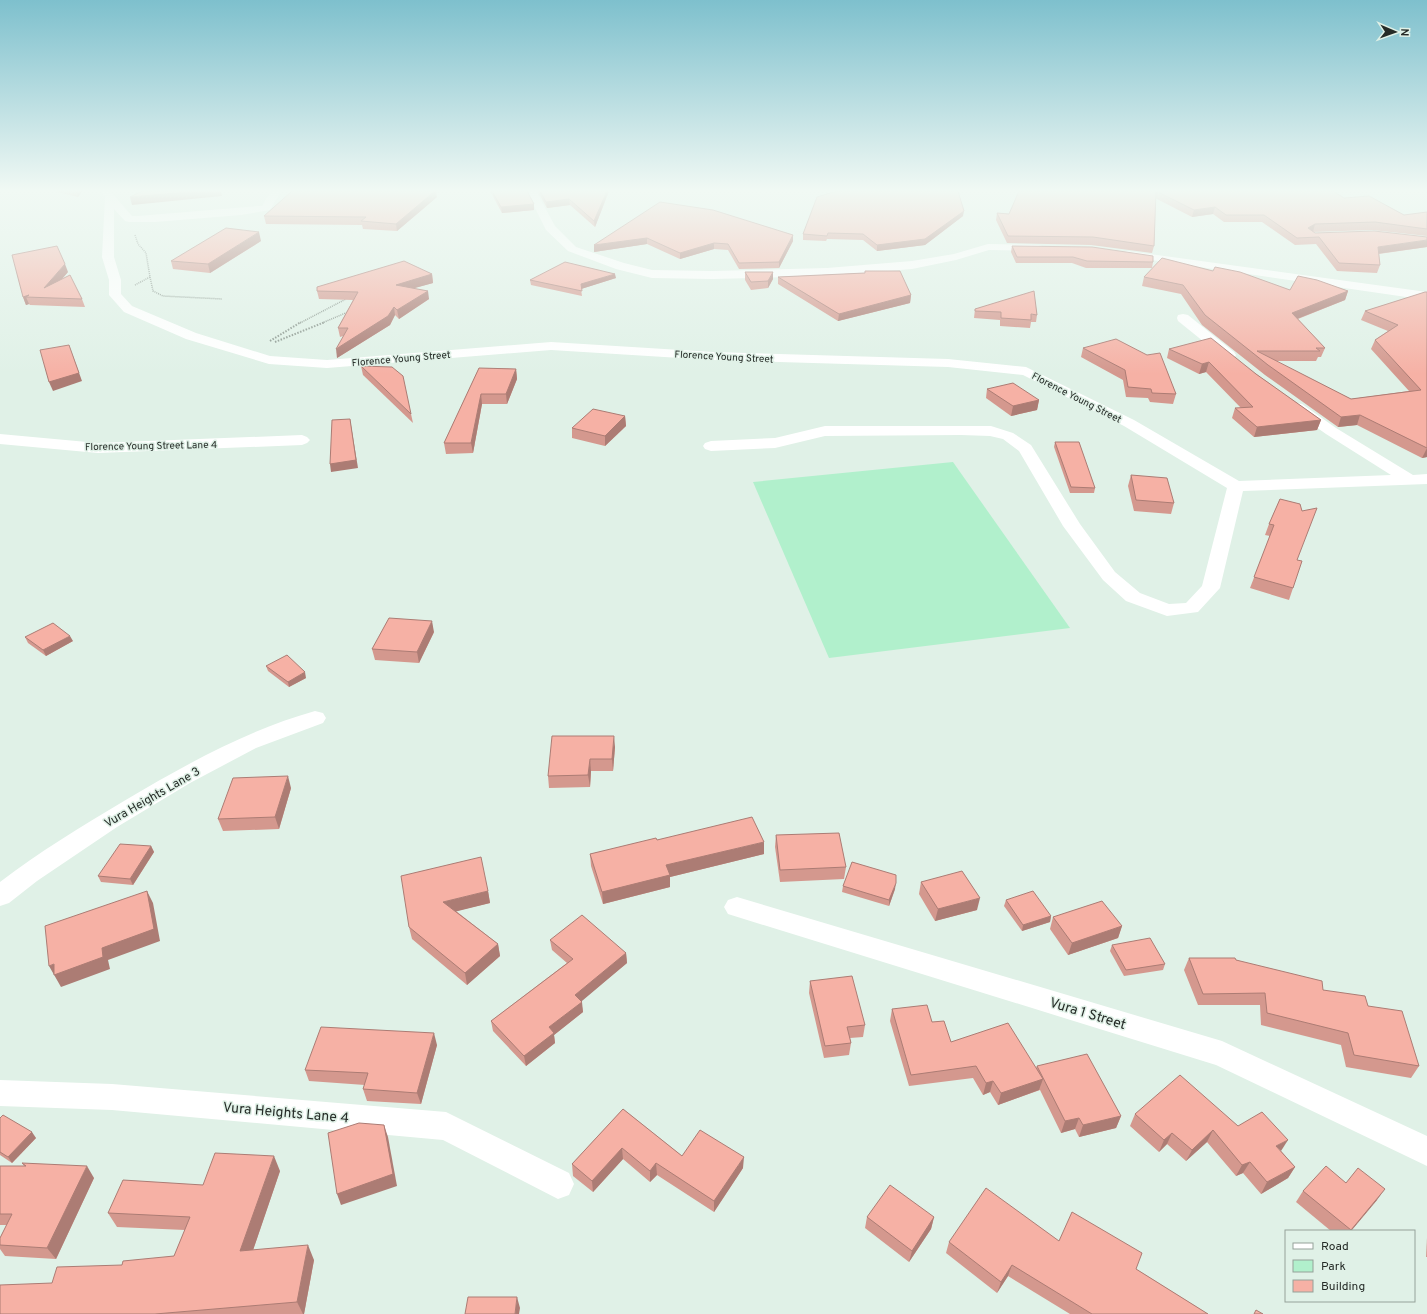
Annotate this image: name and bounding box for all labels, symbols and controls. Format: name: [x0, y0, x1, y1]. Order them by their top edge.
north arrow: [1375, 12, 1415, 52]
text: N: [1397, 28, 1411, 37]
street label: Florence Young Street: [674, 348, 774, 367]
street label: Florence Young Street: [351, 349, 451, 370]
street label: Florence Young Street: [1029, 370, 1124, 427]
street label: Florence Young Street Lane 4: [85, 439, 217, 454]
street label: Vura Heights Lane 3: [102, 764, 203, 832]
street label: Vura 1 Street: [1047, 995, 1128, 1034]
street label: Vura Heights Lane 4: [222, 1100, 350, 1127]
legend: [1285, 1230, 1415, 1302]
text: Road: [1321, 1239, 1349, 1255]
text: Park: [1321, 1259, 1346, 1275]
text: Building: [1321, 1279, 1365, 1295]

